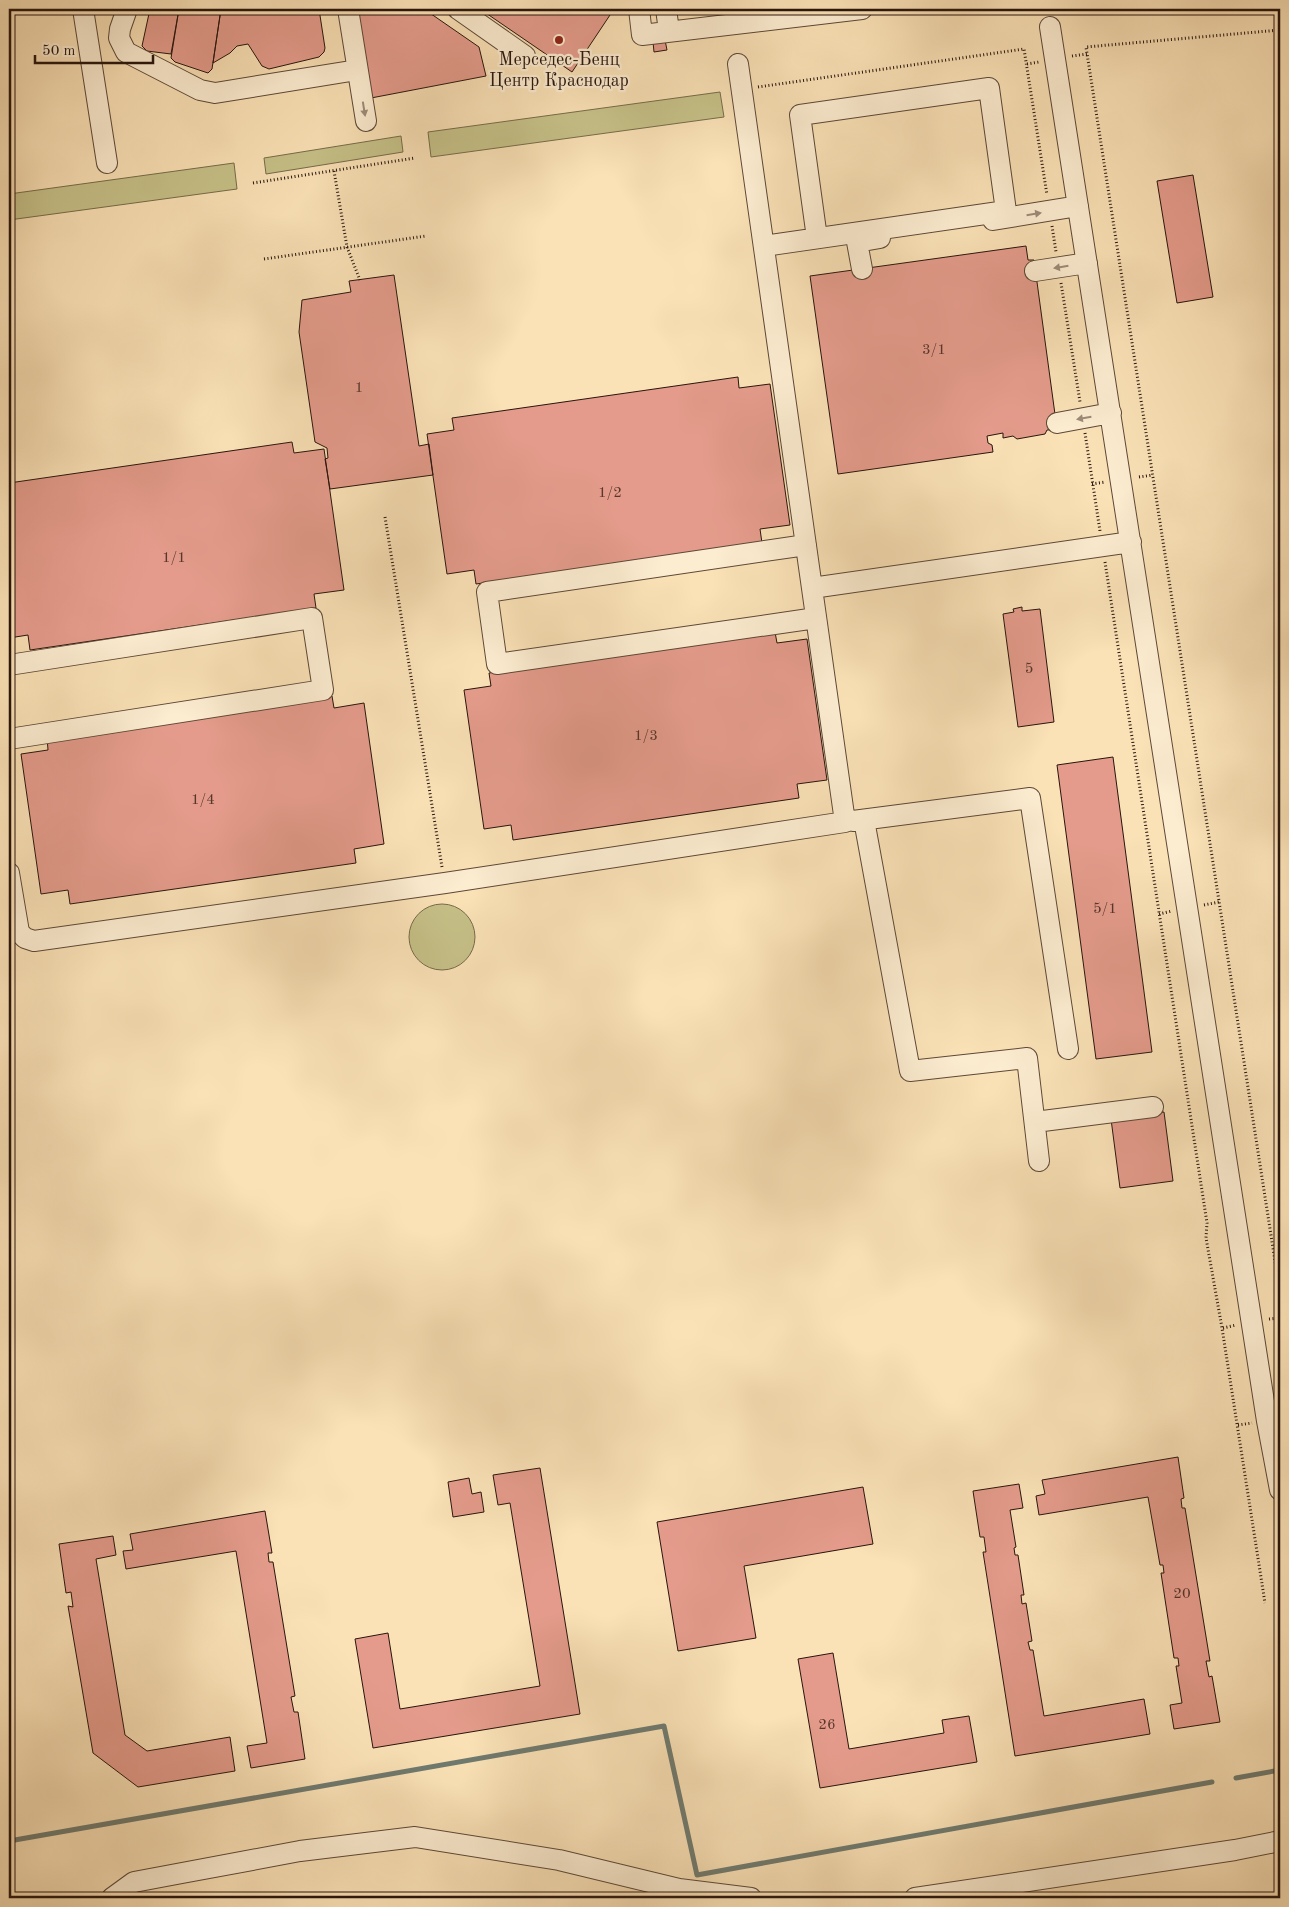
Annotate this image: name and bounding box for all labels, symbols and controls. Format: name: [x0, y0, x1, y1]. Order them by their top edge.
scale bar: [35, 32, 152, 64]
marker: Мерседес-Бенц Центр Краснодар: [553, 34, 565, 46]
text: 50 m: [42, 44, 76, 59]
place label: Мерседес-Бенц Центр Краснодар: [489, 51, 629, 90]
one-way arrow: [360, 101, 368, 117]
one-way arrow: [1026, 209, 1042, 217]
one-way arrow: [1053, 264, 1069, 272]
house number: 3/1: [922, 343, 946, 358]
house number: 1: [355, 381, 363, 396]
one-way arrow: [1075, 414, 1091, 422]
house number: 1/2: [598, 486, 622, 501]
house number: 1/1: [162, 551, 186, 566]
house number: 5: [1025, 662, 1033, 677]
house number: 1/3: [634, 729, 658, 744]
house number: 1/4: [191, 793, 215, 808]
house number: 5/1: [1093, 902, 1117, 917]
house number: 20: [1173, 1587, 1191, 1602]
house number: 26: [818, 1718, 836, 1733]

